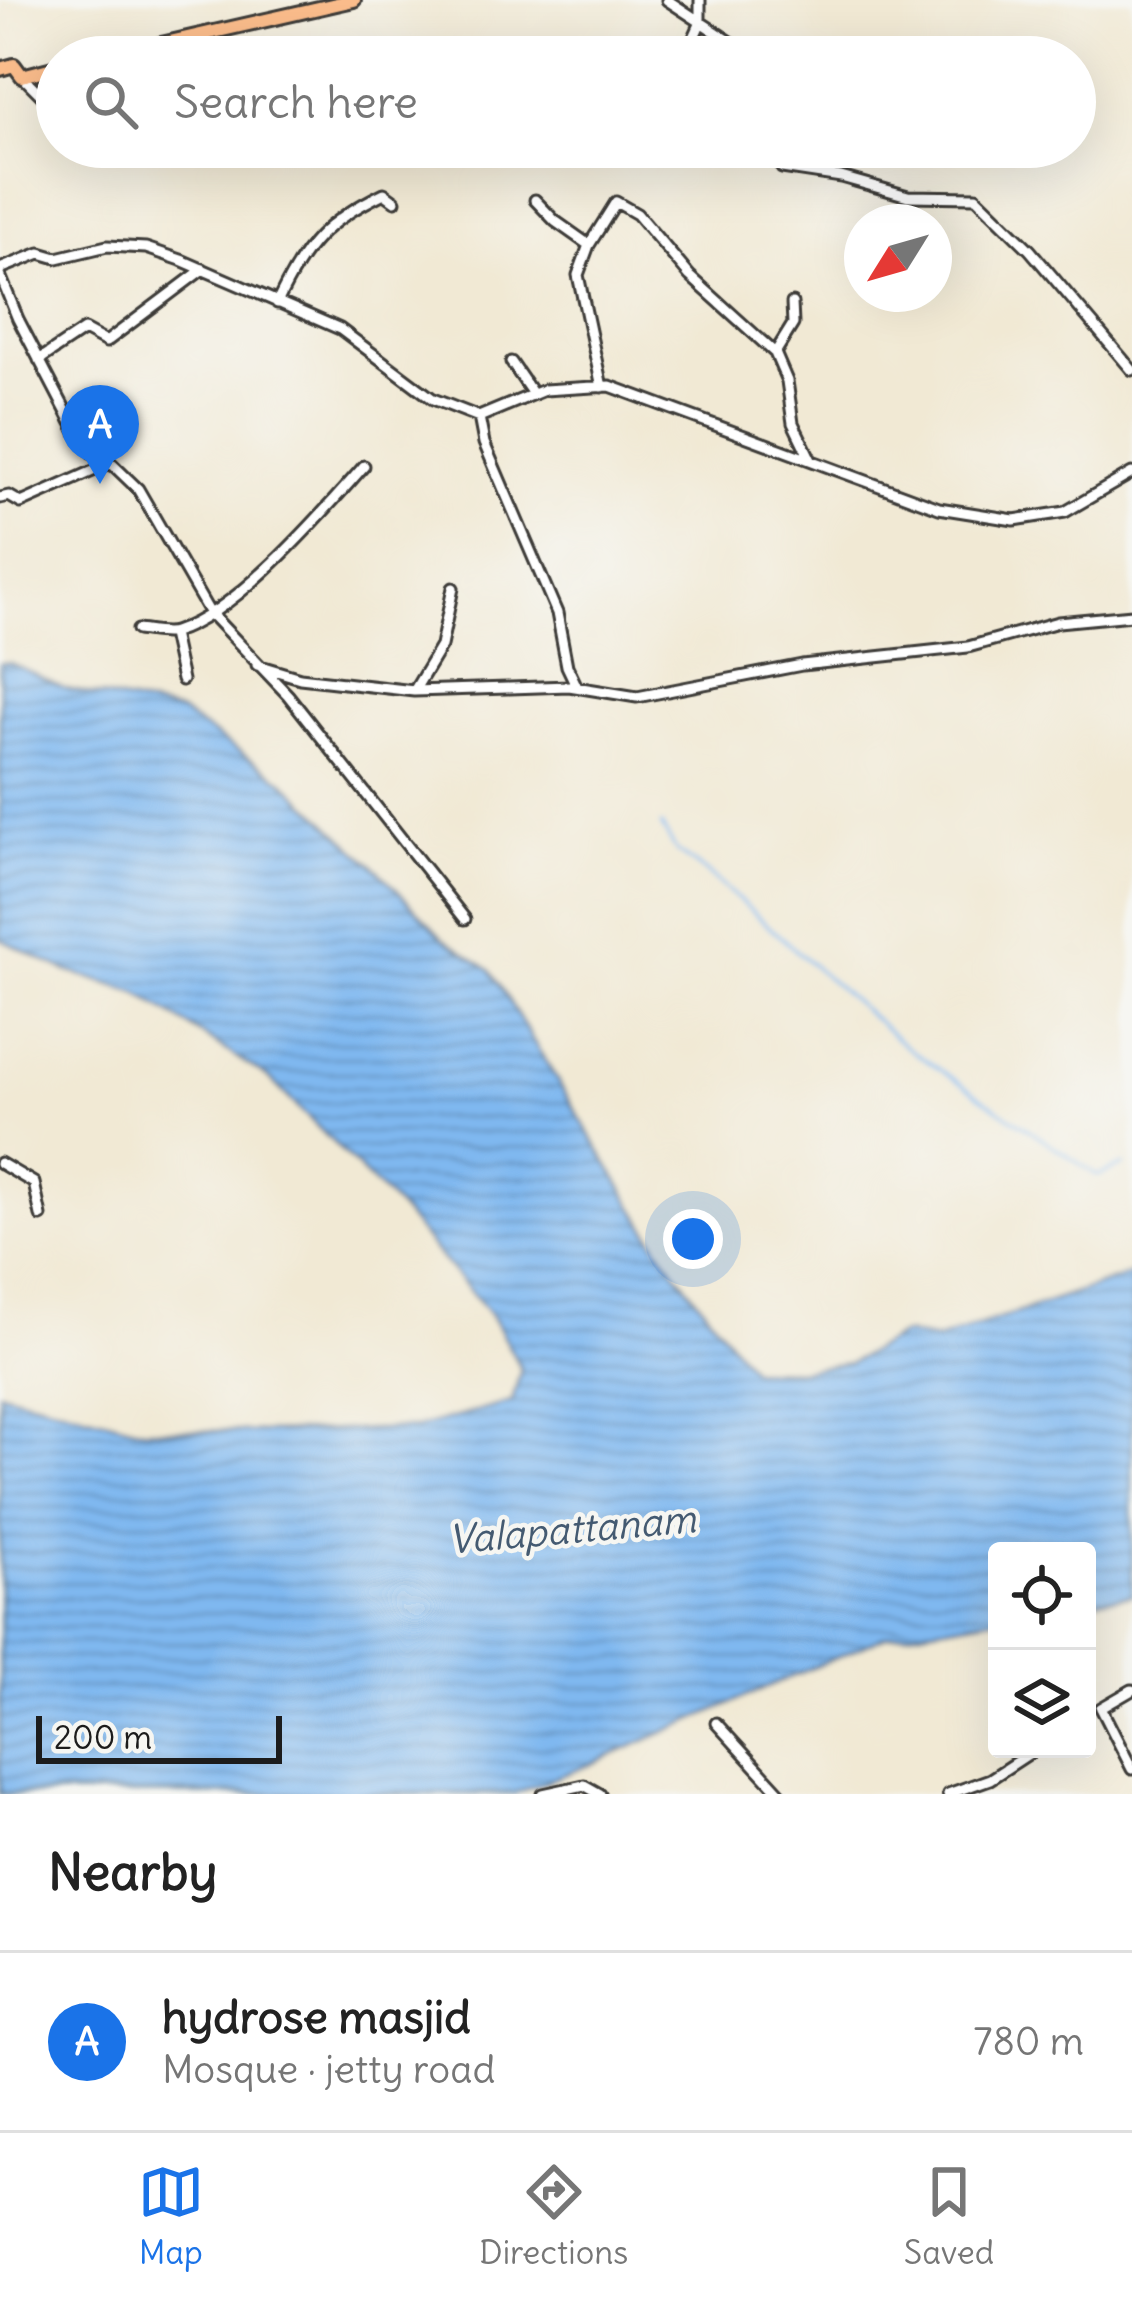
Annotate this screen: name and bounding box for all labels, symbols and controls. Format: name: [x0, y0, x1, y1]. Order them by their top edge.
search box: [36, 36, 1096, 168]
icon: search: [78, 69, 144, 135]
text: Search here: [174, 74, 418, 130]
north arrow: [844, 204, 952, 312]
pin: A: [61, 385, 139, 484]
your location: [663, 1209, 723, 1269]
water label: Valapattanam: [446, 1494, 699, 1565]
map controls: [988, 1542, 1096, 1758]
button: locate: [988, 1542, 1096, 1650]
button: layers: [988, 1650, 1096, 1758]
scale bar: [36, 1710, 282, 1763]
text: 200 m: [54, 1716, 152, 1758]
text: Nearby: [48, 1840, 217, 1904]
text: hydrose masjid: [162, 1989, 471, 2045]
text: A: [74, 2017, 100, 2066]
text: 780 m: [973, 2017, 1084, 2066]
text: Mosque · jetty road: [162, 2045, 495, 2094]
tab: Map: [138, 2159, 204, 2273]
tab: Directions: [479, 2159, 628, 2273]
tab: Saved: [904, 2159, 994, 2273]

